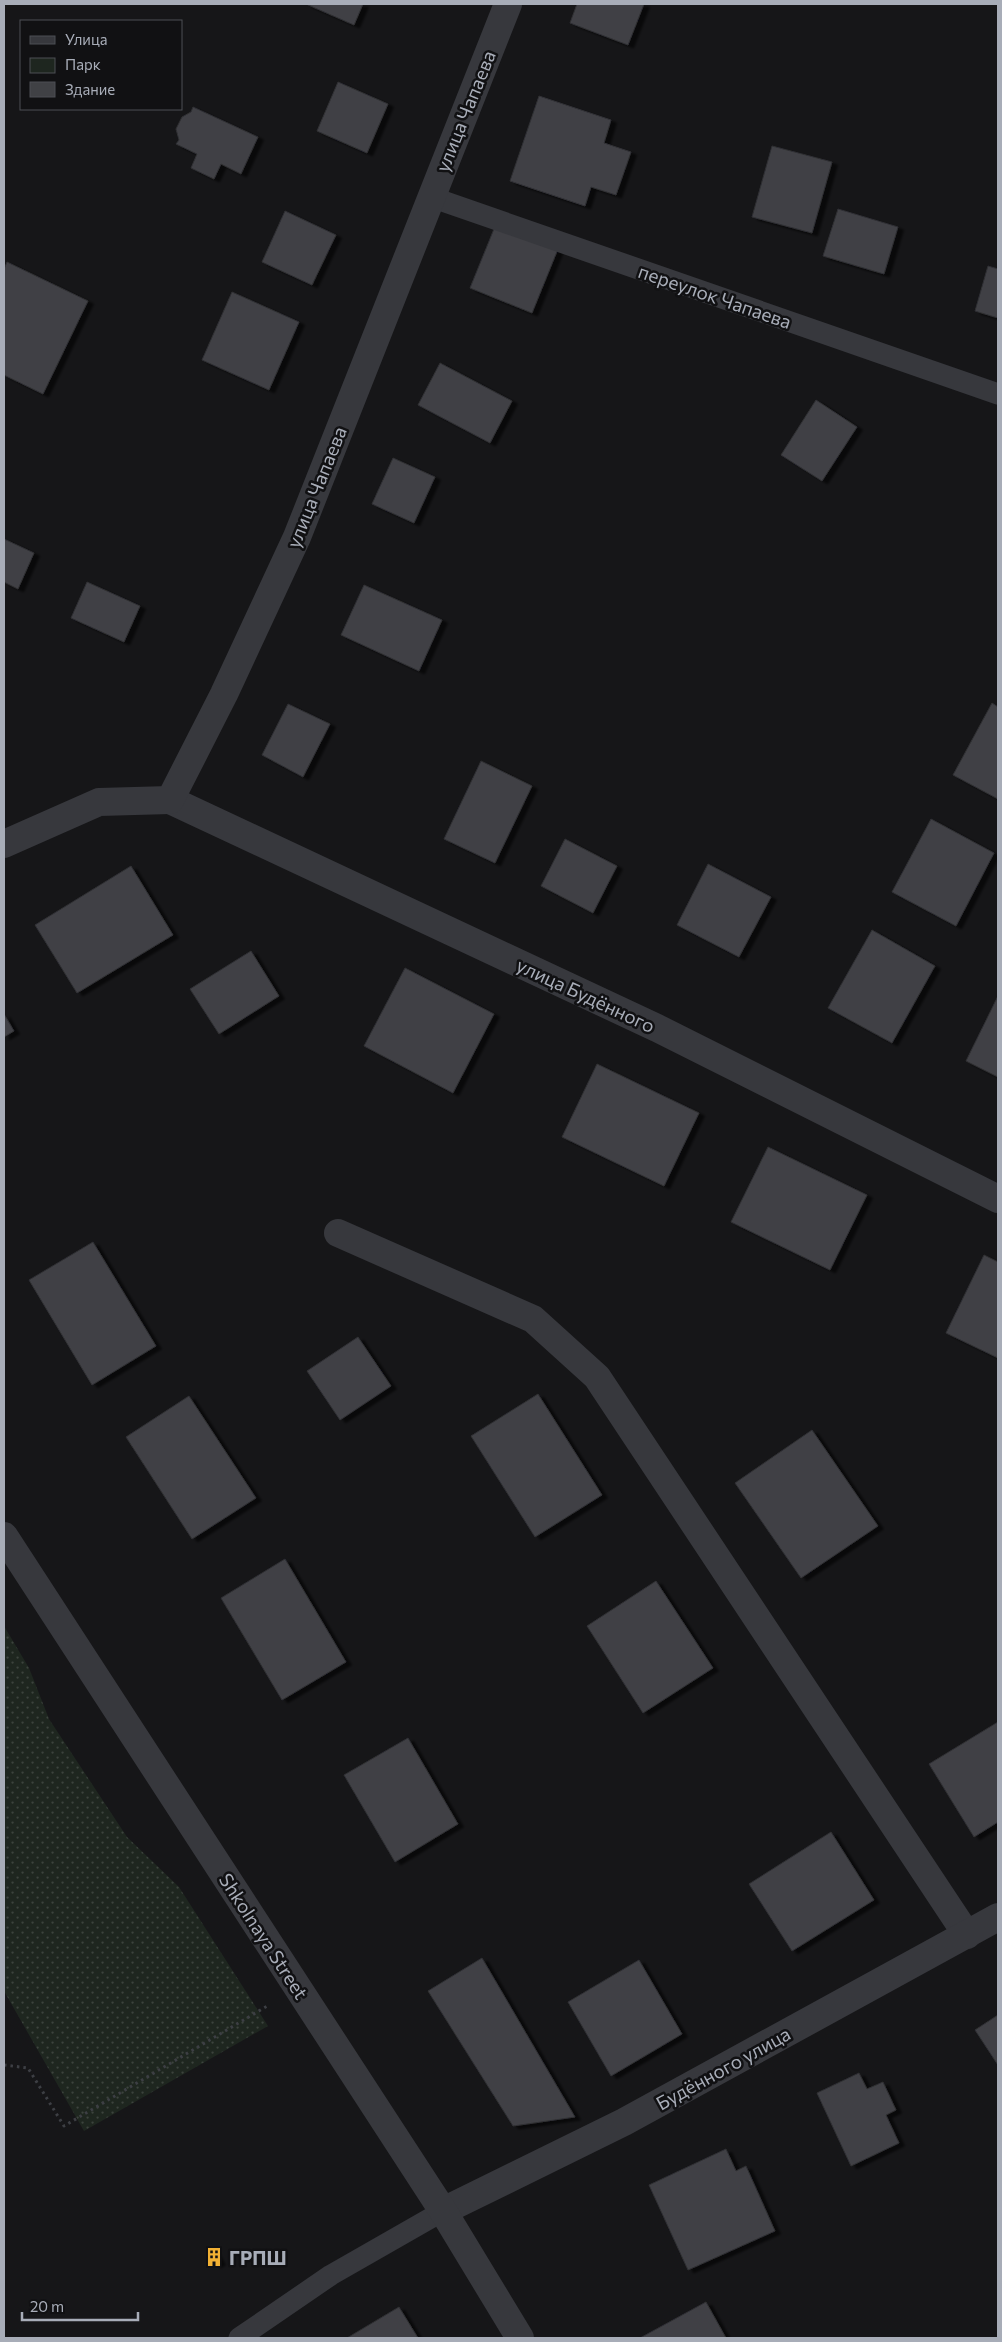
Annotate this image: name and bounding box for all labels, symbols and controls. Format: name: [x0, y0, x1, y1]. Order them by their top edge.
legend: [20, 20, 182, 110]
text: Улица: [65, 30, 107, 48]
street label: улица Чапаева: [430, 47, 500, 175]
text: Парк: [65, 55, 101, 73]
text: Здание: [65, 80, 115, 98]
street label: переулок Чапаева: [635, 259, 795, 333]
street label: улица Чапаева: [281, 423, 351, 551]
street label: улица Будённого: [513, 953, 659, 1037]
street label: Shkolnaya Street: [215, 1869, 313, 2003]
street label: Будённого улица: [652, 2022, 794, 2114]
building icon: ГРПШ: [203, 2246, 225, 2268]
place label: ГРПШ: [229, 2246, 287, 2269]
scale bar: [22, 2290, 139, 2322]
text: 20 m: [30, 2297, 64, 2315]

